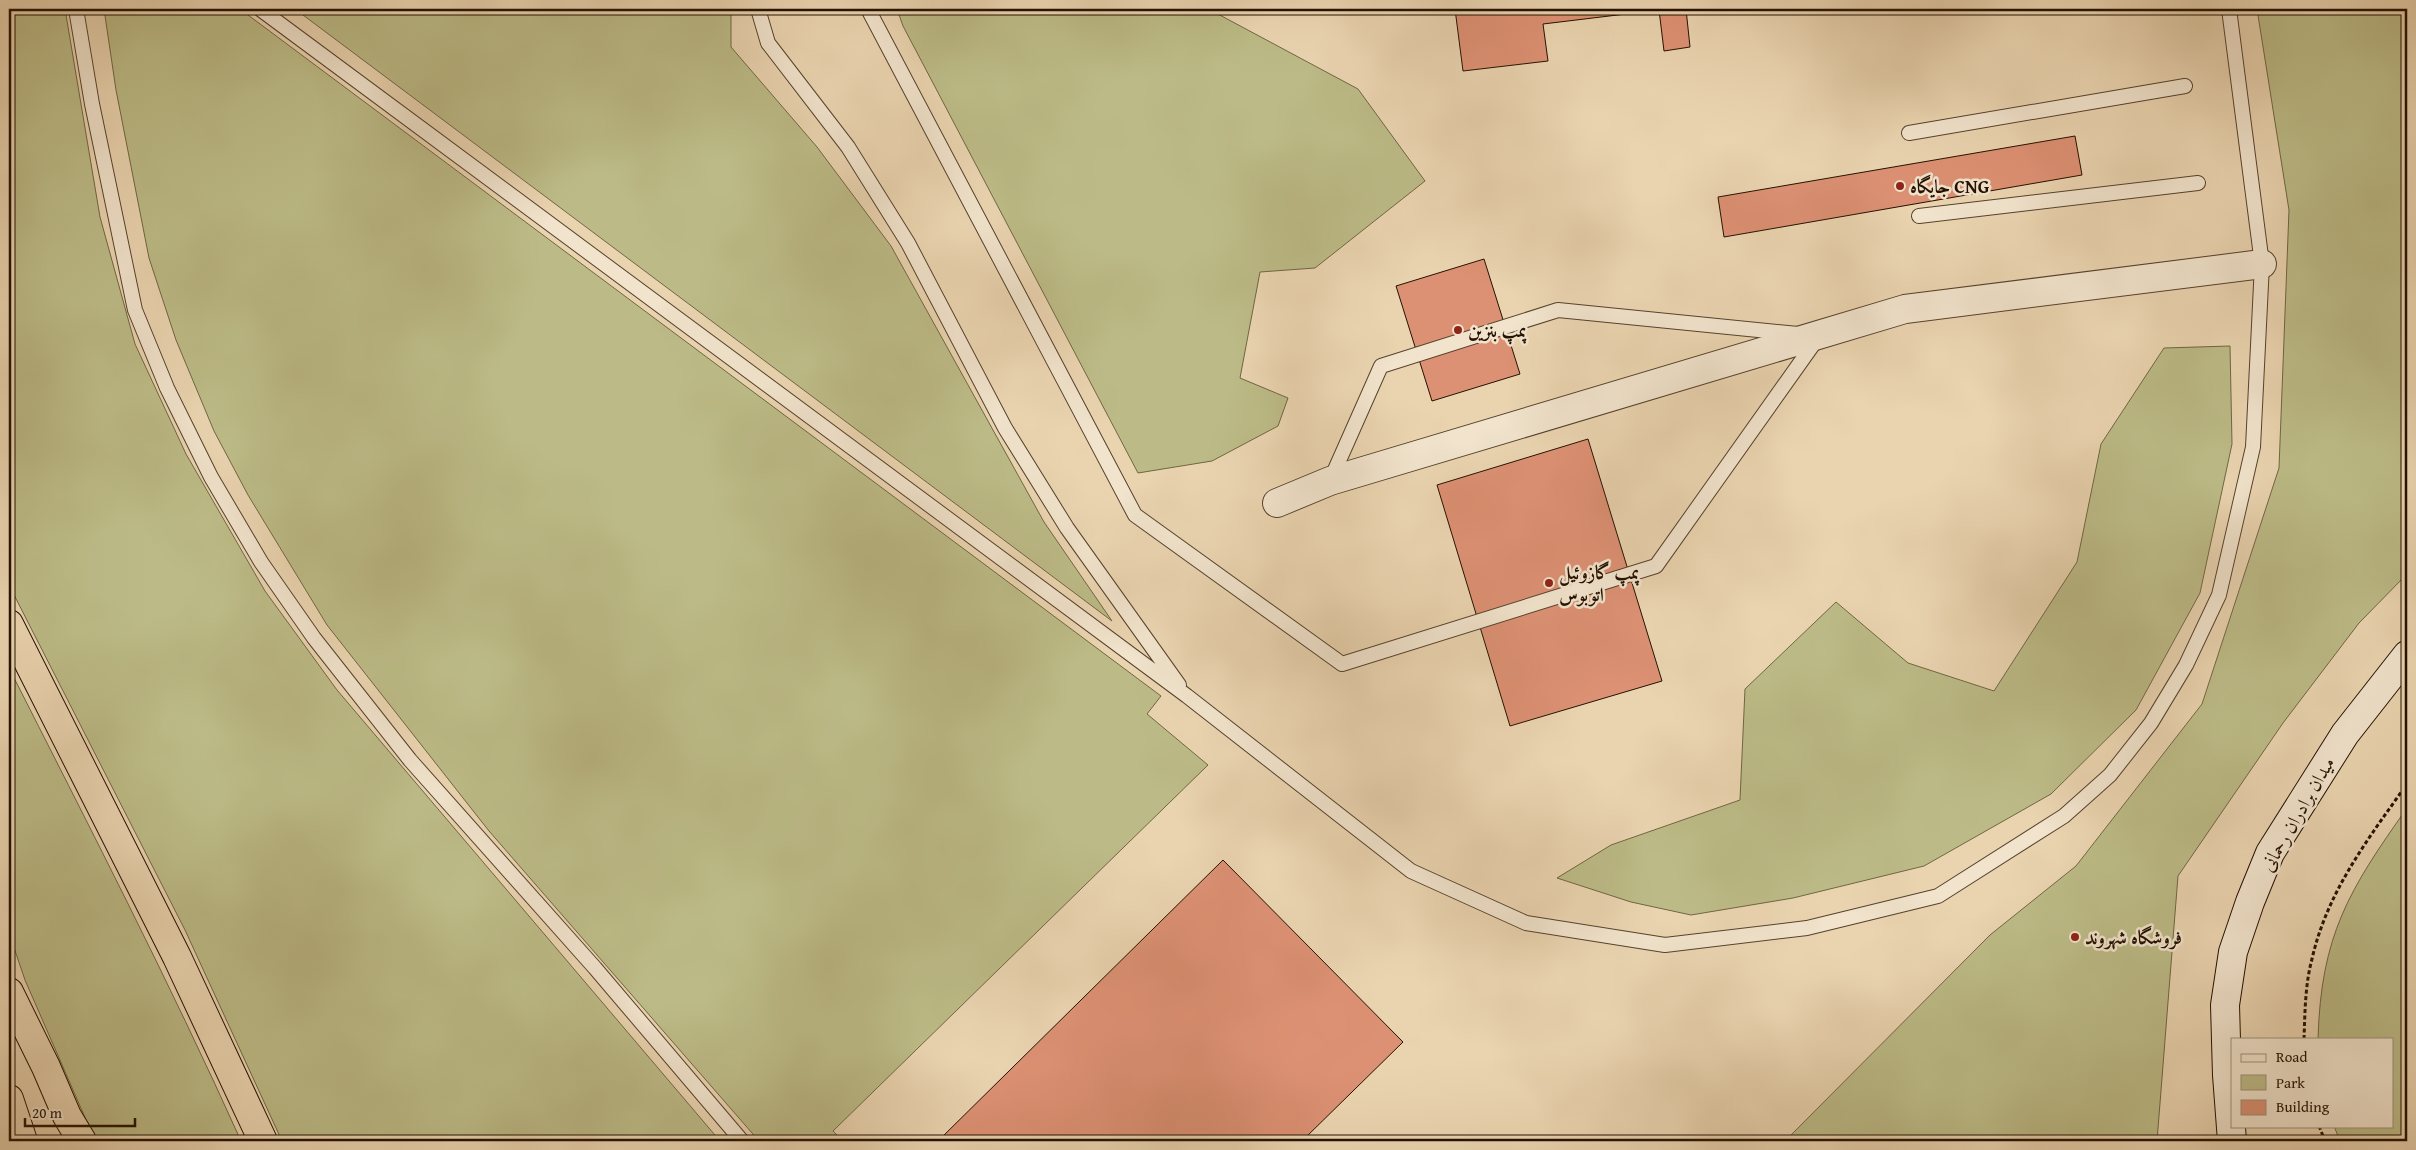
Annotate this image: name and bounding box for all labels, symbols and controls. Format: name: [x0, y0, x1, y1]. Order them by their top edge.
place label: جایگاه CNG: [1910, 172, 1990, 200]
marker: جایگاه CNG: [1894, 180, 1906, 192]
place label: پمپ بنزین: [1468, 316, 1527, 345]
marker: پمپ بنزین: [1452, 324, 1464, 336]
place label: پمپ گازوئیل اتوبوس: [1559, 558, 1640, 608]
marker: پمپ گازوئیل اتوبوس: [1543, 577, 1555, 589]
street label: میدان برادران رحمانی: [2253, 751, 2341, 877]
place label: فروشگاه شهروند: [2085, 923, 2182, 951]
marker: فروشگاه شهروند: [2069, 931, 2081, 943]
legend: [2231, 1038, 2394, 1128]
text: Road: [2276, 1046, 2307, 1067]
text: Park: [2276, 1072, 2305, 1093]
scale bar: [25, 1095, 135, 1127]
text: Building: [2276, 1096, 2330, 1117]
text: 20 m: [32, 1102, 63, 1123]

